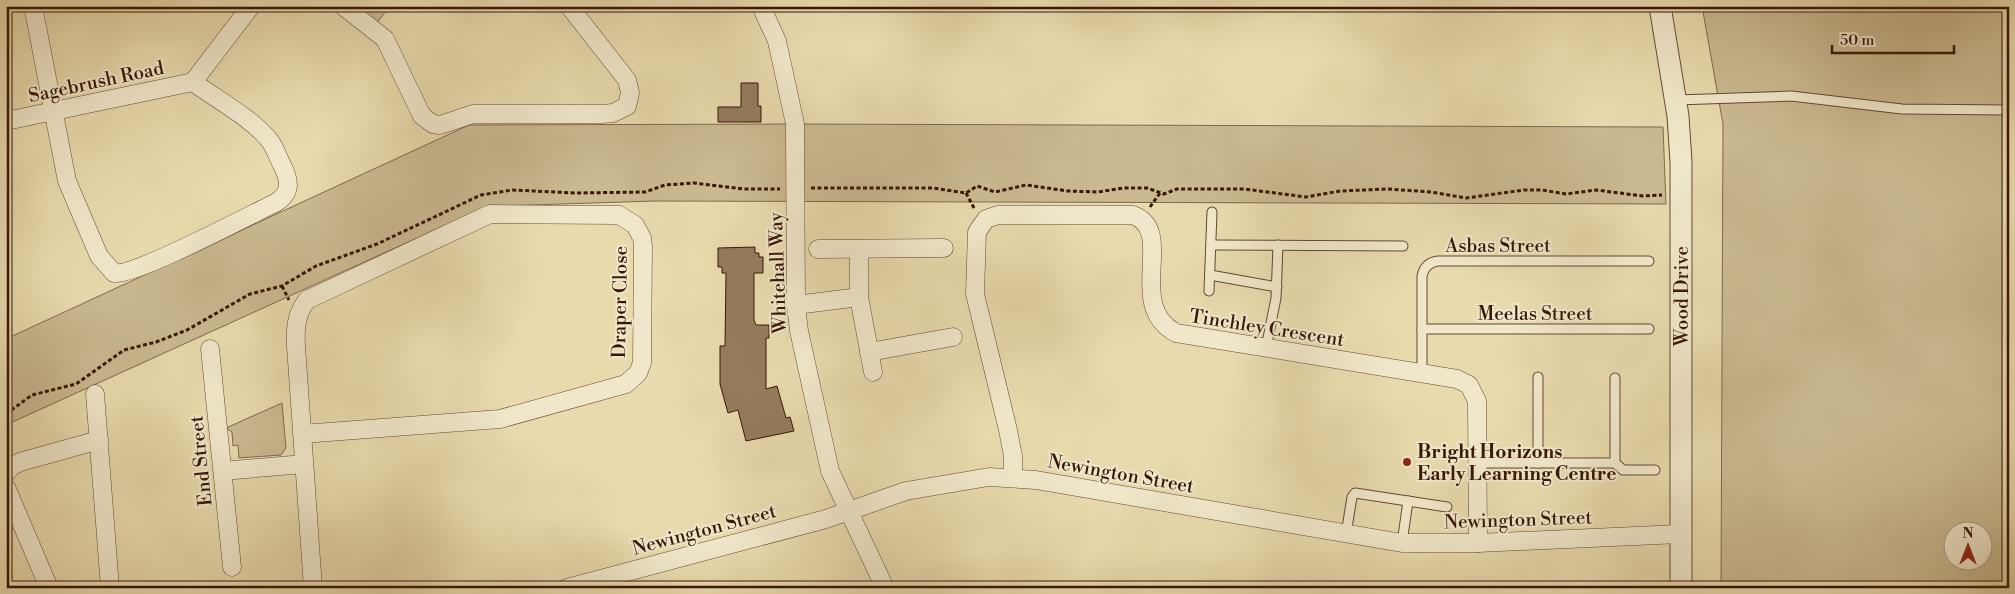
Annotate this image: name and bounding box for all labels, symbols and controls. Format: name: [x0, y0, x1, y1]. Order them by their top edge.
scale bar: [1832, 22, 1955, 54]
text: 50 m: [1840, 31, 1874, 50]
street label: Sagebrush Road: [26, 56, 166, 108]
street label: Whitehall Way: [764, 211, 792, 335]
street label: Asbas Street: [1444, 234, 1551, 258]
street label: Draper Close: [607, 246, 633, 358]
street label: Wood Drive: [1670, 246, 1694, 347]
street label: Meelas Street: [1477, 302, 1593, 326]
street label: Tinchley Crescent: [1188, 304, 1346, 352]
street label: End Street: [184, 414, 218, 507]
place label: Bright Horizons Early Learning Centre: [1417, 440, 1617, 486]
street label: Newington Street: [1046, 449, 1196, 499]
marker: Bright Horizons Early Learning Centre: [1401, 456, 1413, 468]
street label: Newington Street: [630, 499, 779, 561]
street label: Newington Street: [1444, 505, 1593, 535]
north arrow: [1942, 522, 1992, 572]
text: N: [1962, 525, 1974, 543]

